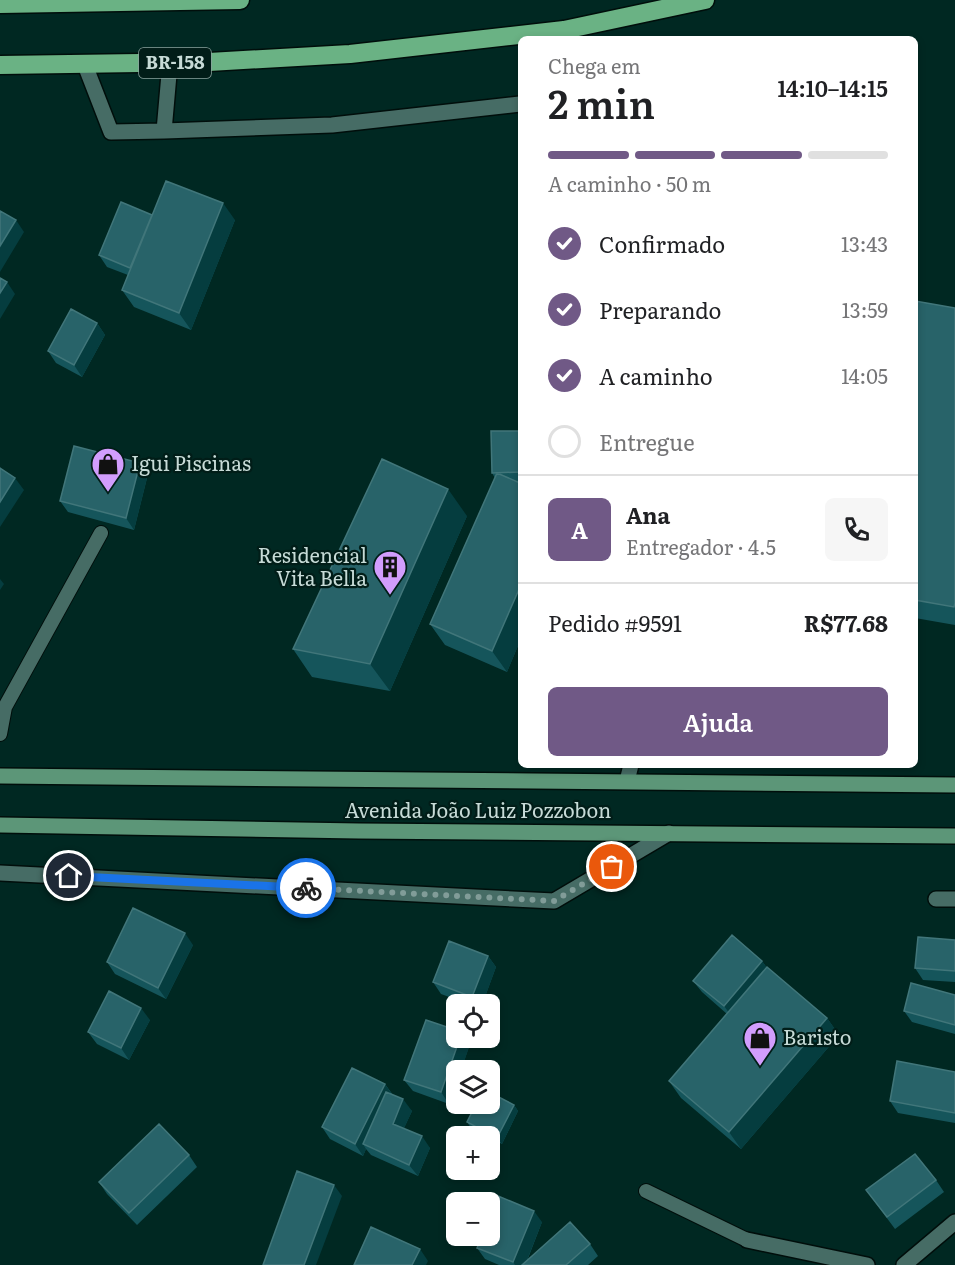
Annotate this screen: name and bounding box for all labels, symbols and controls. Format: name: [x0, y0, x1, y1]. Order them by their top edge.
road number: BR-158: [139, 48, 211, 78]
text: Chega em: [548, 50, 641, 80]
text: 14:10–14:15: [778, 71, 888, 104]
text: 2 min: [548, 73, 655, 131]
text: A caminho · 50 m: [548, 168, 711, 198]
icon: check: [548, 227, 581, 260]
text: Confirmado: [599, 227, 725, 260]
text: 13:43: [841, 228, 888, 258]
icon: check: [548, 293, 581, 326]
text: Preparando: [599, 293, 721, 326]
text: 13:59: [842, 294, 888, 324]
icon: check: [548, 359, 581, 392]
text: A caminho: [599, 359, 713, 392]
text: 14:05: [841, 360, 888, 390]
text: Entregue: [599, 425, 695, 458]
shop icon: Igui Piscinas: [90, 446, 126, 493]
place label: Igui Piscinas: [131, 447, 251, 477]
text: Ana: [626, 498, 670, 531]
button: phone: [825, 498, 888, 561]
text: A: [571, 513, 588, 546]
text: Entregador · 4.5: [626, 531, 776, 561]
place label: Residencial Vita Bella: [258, 539, 367, 592]
building icon: Residencial Vita Bella: [372, 549, 408, 596]
text: Pedido #9591: [548, 606, 682, 639]
text: R$77.68: [804, 606, 888, 639]
button: Ajuda: [548, 687, 888, 756]
street label: Avenida João Luiz Pozzobon: [345, 794, 611, 824]
pin: [586, 841, 637, 892]
pin: [43, 850, 94, 901]
icon: bag: [595, 850, 628, 883]
courier: [276, 858, 336, 918]
icon: home: [52, 859, 85, 892]
icon: bike: [290, 872, 323, 905]
map controls: [446, 994, 500, 1246]
button: locate: [446, 994, 500, 1048]
shop icon: Baristo: [742, 1020, 778, 1067]
place label: Baristo: [783, 1021, 851, 1051]
button: layers: [446, 1060, 500, 1114]
button: +: [446, 1126, 500, 1180]
button: −: [446, 1192, 500, 1246]

